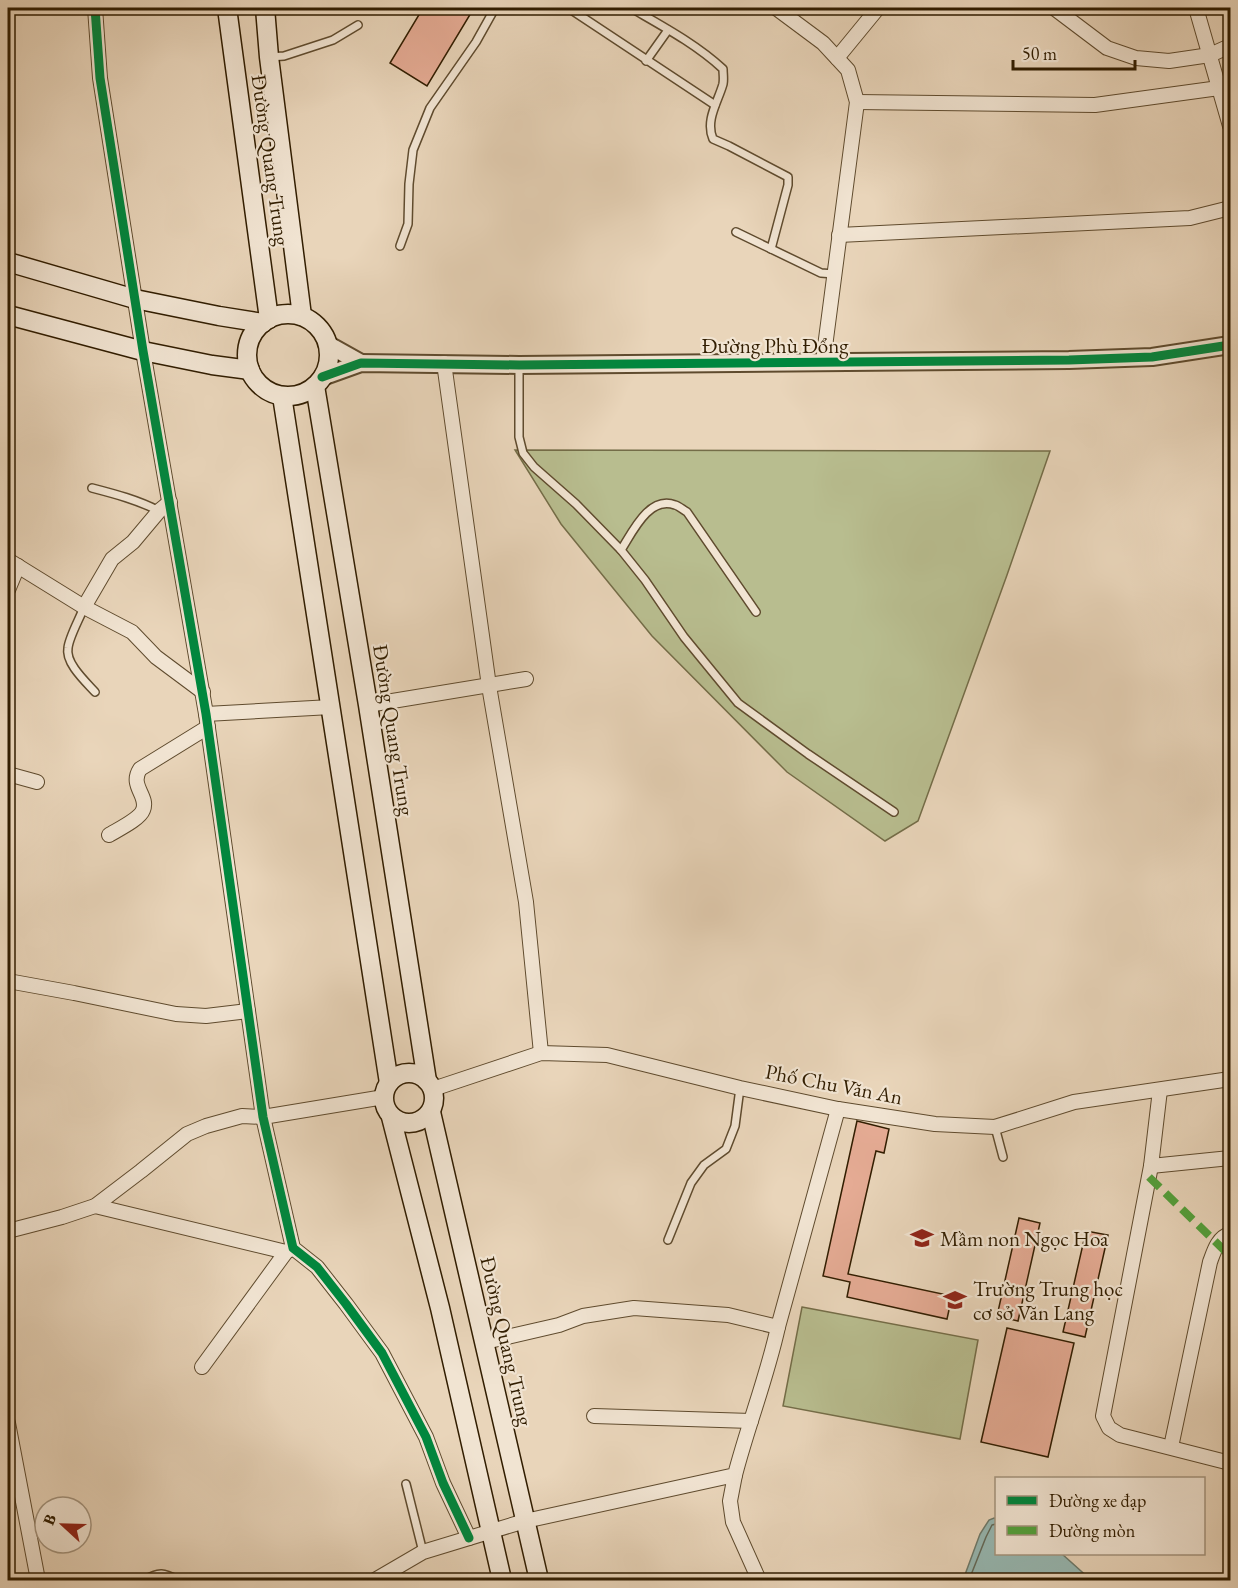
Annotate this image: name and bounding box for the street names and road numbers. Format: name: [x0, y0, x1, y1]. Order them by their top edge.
street label: Đường Quang Trung: [245, 73, 297, 248]
street label: Đường Phù Đổng: [702, 332, 849, 359]
street label: Đường Quang Trung: [366, 643, 421, 818]
street label: Phố Chu Văn An: [763, 1057, 905, 1111]
street label: Đường Quang Trung: [473, 1254, 540, 1429]

